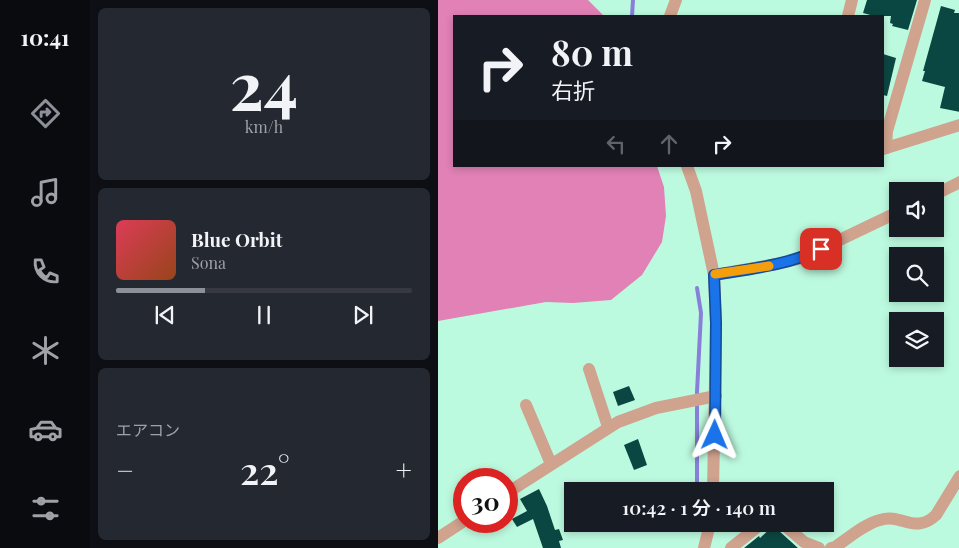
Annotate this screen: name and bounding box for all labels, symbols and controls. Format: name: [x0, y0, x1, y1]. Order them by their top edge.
text: 10:41: [20, 22, 70, 52]
text: 80 m: [551, 28, 633, 75]
icon: right: [468, 35, 533, 100]
text: 24: [230, 40, 298, 126]
text: 右折: [551, 75, 595, 105]
icon: directions: [28, 96, 63, 131]
text: km/h: [245, 116, 283, 137]
icon: left: [602, 130, 630, 158]
icon: ahead: [655, 130, 683, 158]
icon: right: [708, 130, 736, 158]
icon: music: [28, 175, 63, 210]
map controls: [889, 182, 944, 367]
button: sound: [889, 182, 944, 237]
text: Blue Orbit: [191, 226, 282, 252]
pin: [800, 228, 842, 270]
icon: arrive: [807, 235, 835, 263]
button: search: [889, 247, 944, 302]
text: Sona: [191, 252, 226, 273]
icon: phone: [28, 254, 63, 289]
icon: previous: [151, 301, 179, 329]
icon: pause: [250, 301, 278, 329]
icon: next: [349, 301, 377, 329]
button: layers: [889, 312, 944, 367]
icon: climate: [28, 333, 63, 368]
position arrow: [688, 408, 740, 460]
icon: car: [28, 412, 63, 447]
text: エアコン: [116, 419, 180, 440]
text: 22°: [240, 444, 290, 495]
text: −: [116, 451, 134, 488]
text: +: [396, 451, 412, 488]
speed limit sign: 30: [453, 468, 518, 533]
icon: filters: [28, 491, 63, 526]
text: 10:42 · 1 分 · 140 m: [622, 494, 776, 520]

